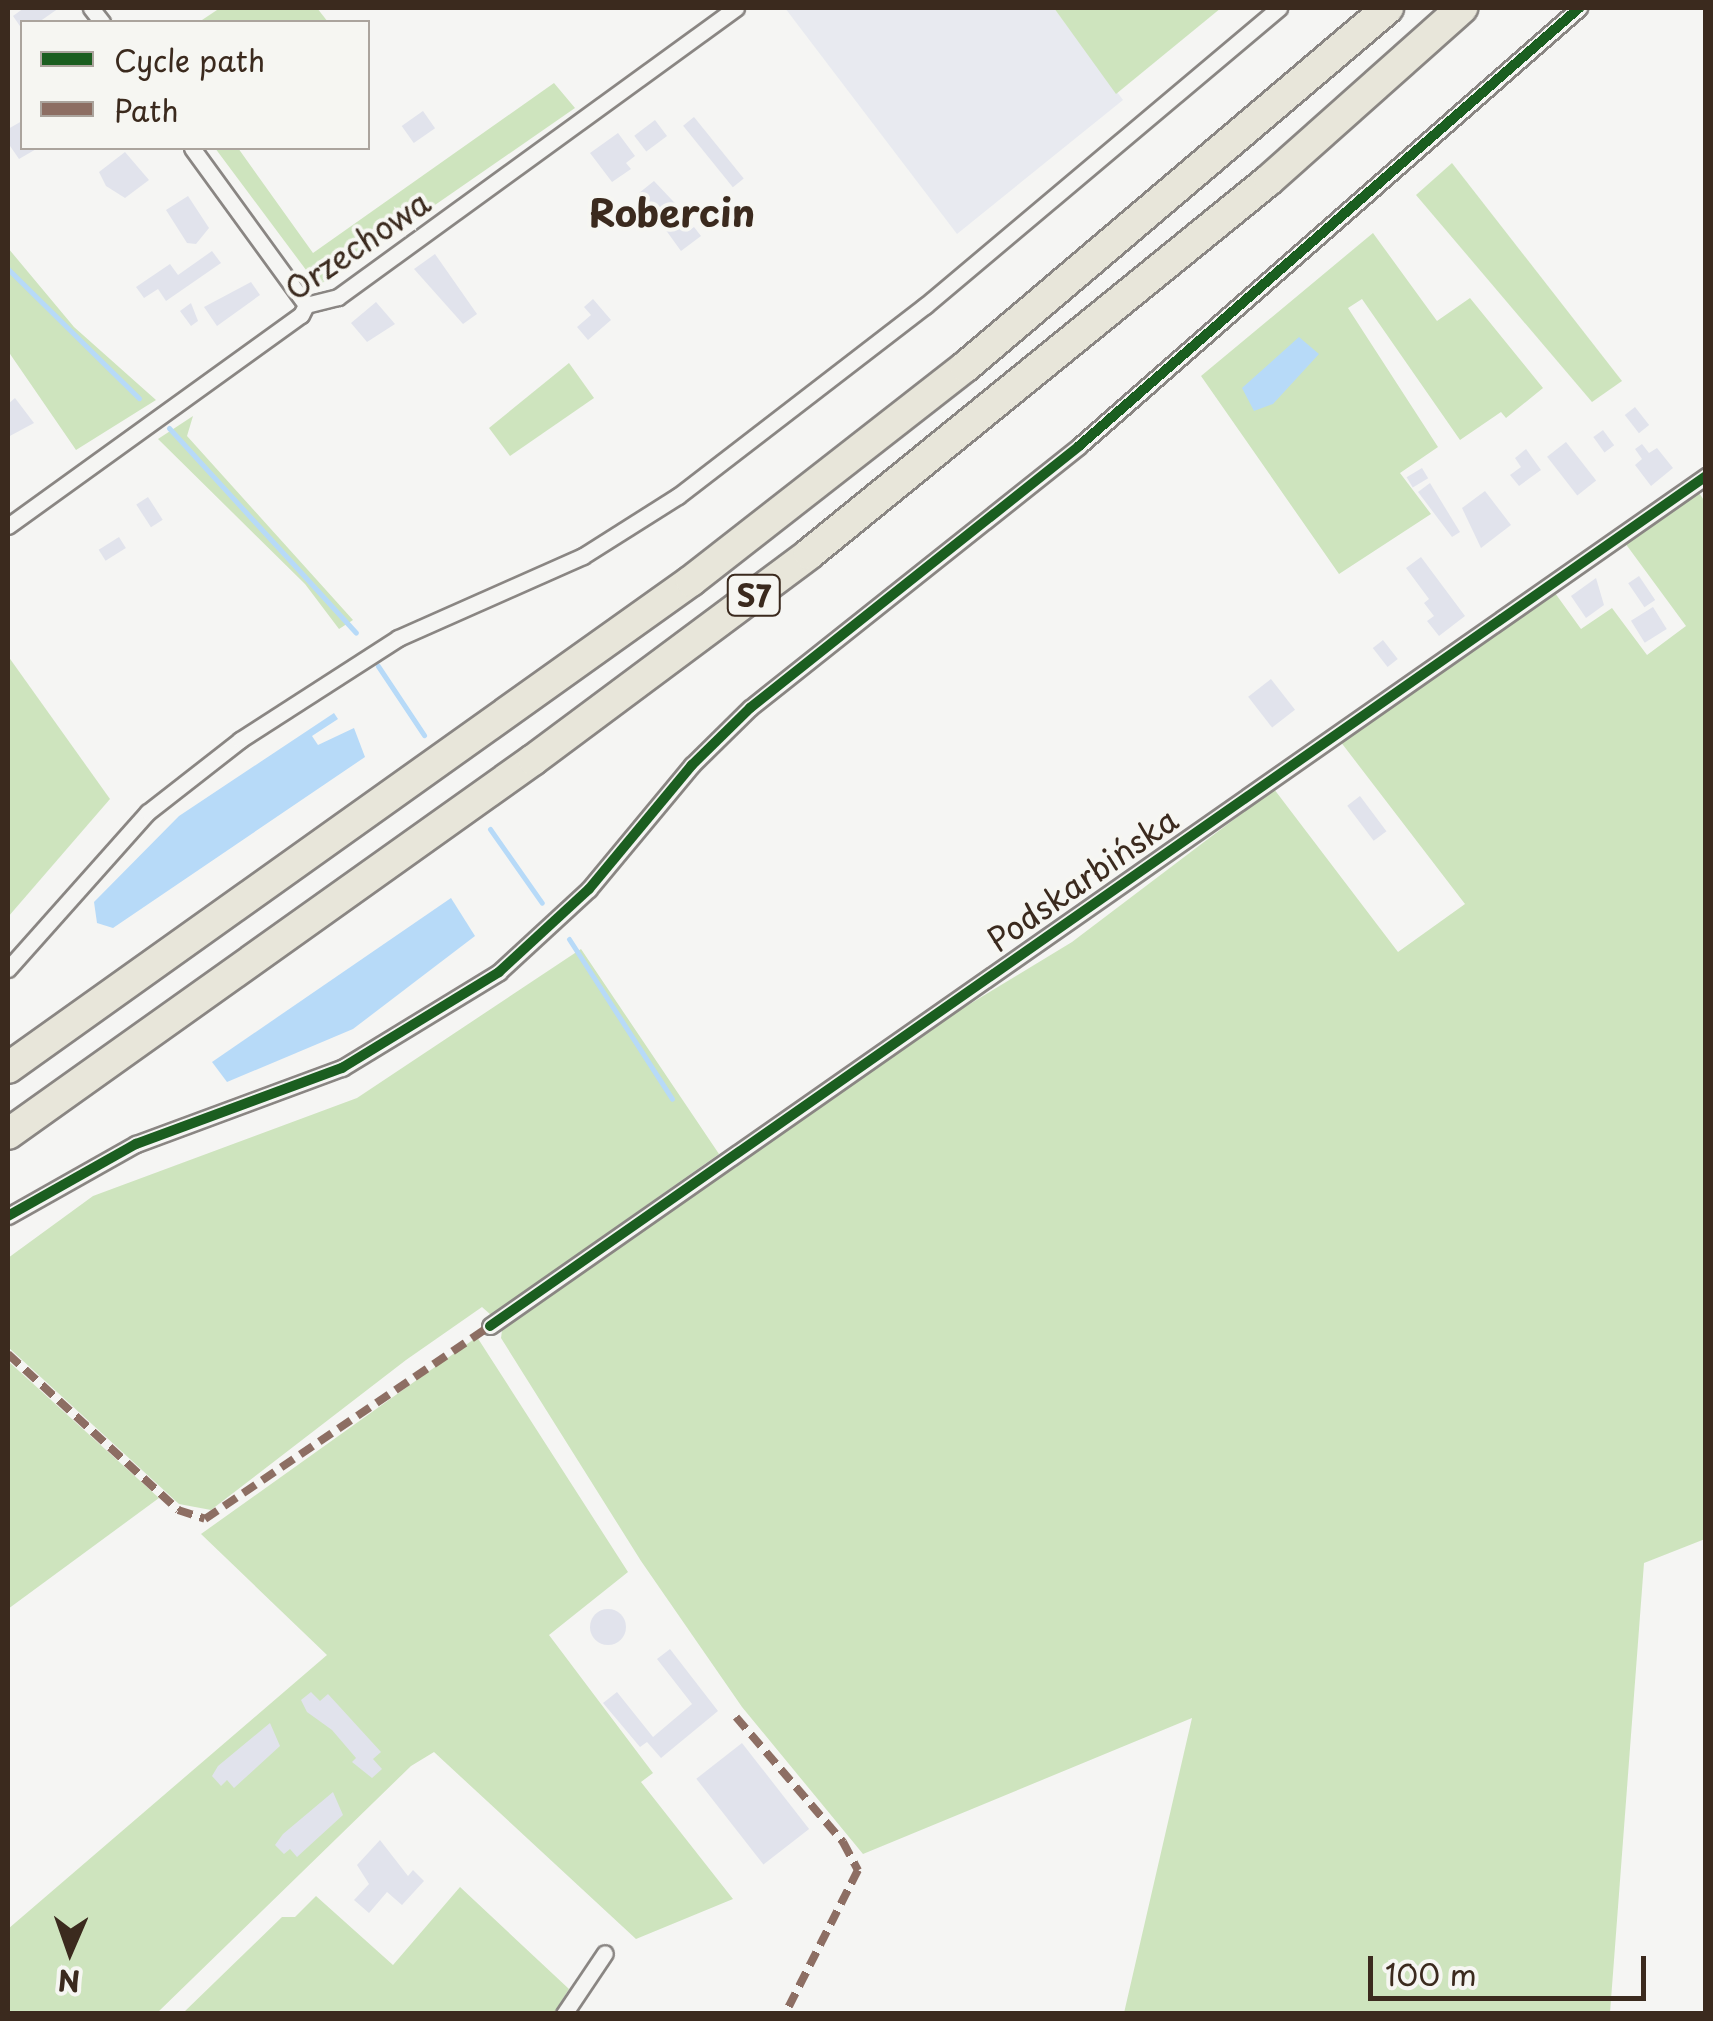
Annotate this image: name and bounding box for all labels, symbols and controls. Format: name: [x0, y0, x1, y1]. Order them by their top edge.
legend: [20, 20, 370, 150]
text: Cycle path: [114, 37, 265, 82]
text: Path: [114, 87, 179, 132]
street label: Orzechowa: [277, 182, 437, 308]
district label: Robercin: [589, 189, 755, 235]
road number: S7: [726, 570, 782, 620]
street label: Podskarbińska: [980, 799, 1184, 959]
north arrow: [20, 1901, 120, 2001]
scale bar: [1373, 1936, 1650, 1998]
text: 100 m: [1385, 1951, 1477, 1996]
text: N: [57, 1960, 81, 2003]

